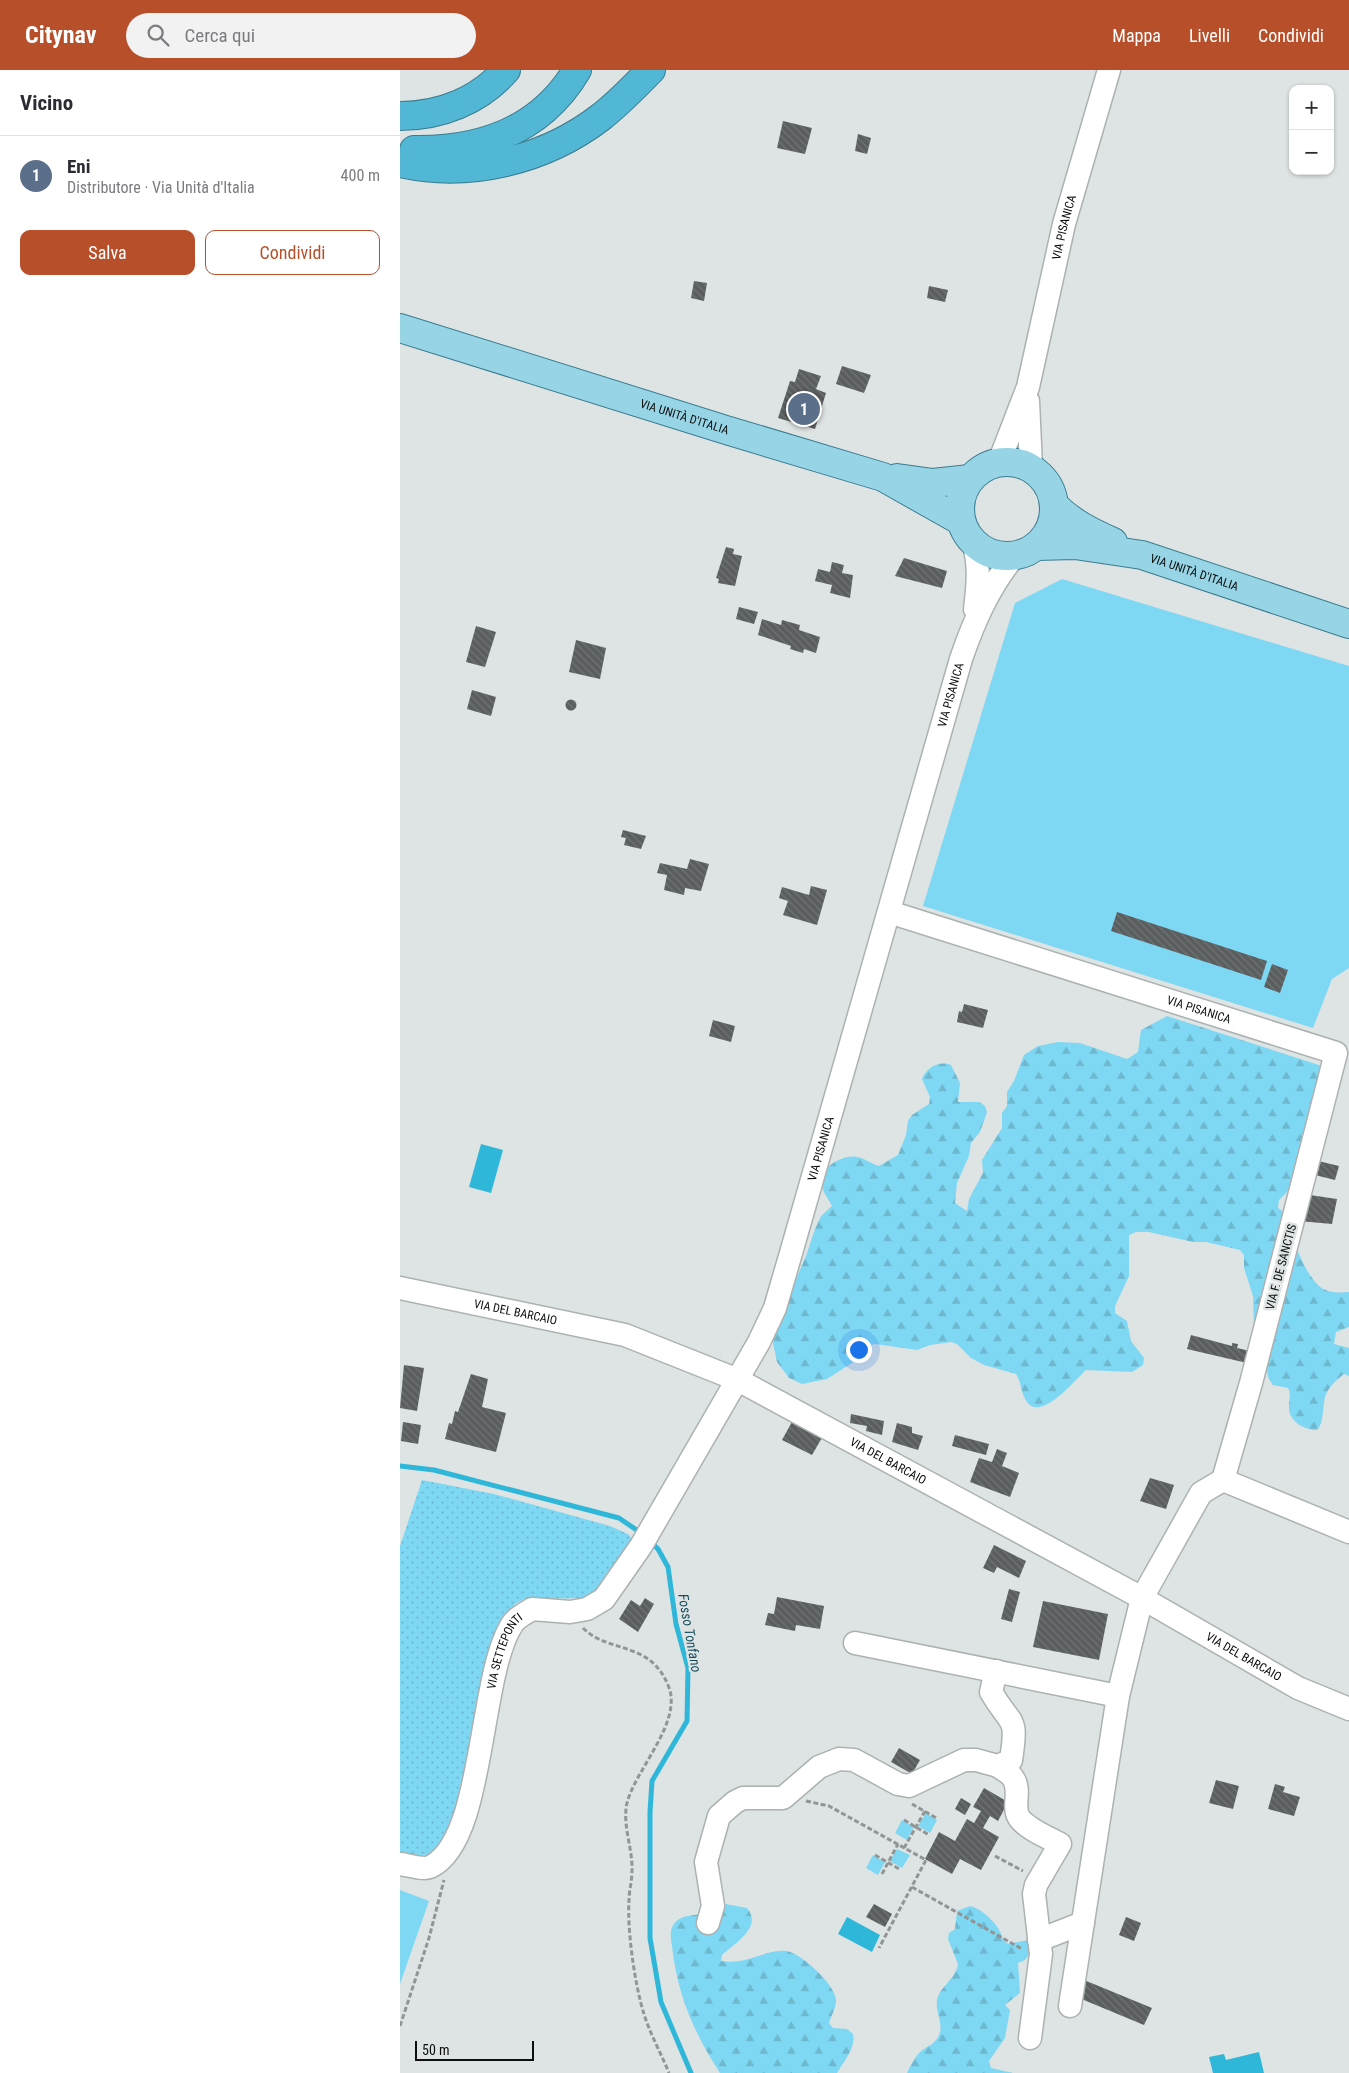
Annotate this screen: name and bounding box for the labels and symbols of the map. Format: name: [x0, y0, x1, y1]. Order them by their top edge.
street label: VIA PISANICA: [1049, 193, 1079, 261]
pin: 1: [788, 390, 820, 428]
street label: VIA UNITÀ D'ITALIA: [638, 397, 731, 437]
street label: VIA UNITÀ D'ITALIA: [1148, 551, 1240, 594]
street label: VIA PISANICA: [935, 661, 967, 729]
street label: VIA PISANICA: [1165, 993, 1233, 1026]
street label: VIA PISANICA: [805, 1115, 837, 1183]
street label: VIA F. DE SANCTIS: [1263, 1223, 1299, 1311]
street label: VIA DEL BARCAIO: [473, 1297, 558, 1328]
your location: [846, 1337, 872, 1363]
street label: VIA DEL BARCAIO: [847, 1435, 929, 1487]
water label: Fosso Tonfano: [675, 1593, 705, 1674]
street label: VIA SETTEPONTI: [484, 1610, 525, 1690]
street label: VIA DEL BARCAIO: [1204, 1629, 1284, 1684]
scale bar: [415, 2038, 534, 2061]

